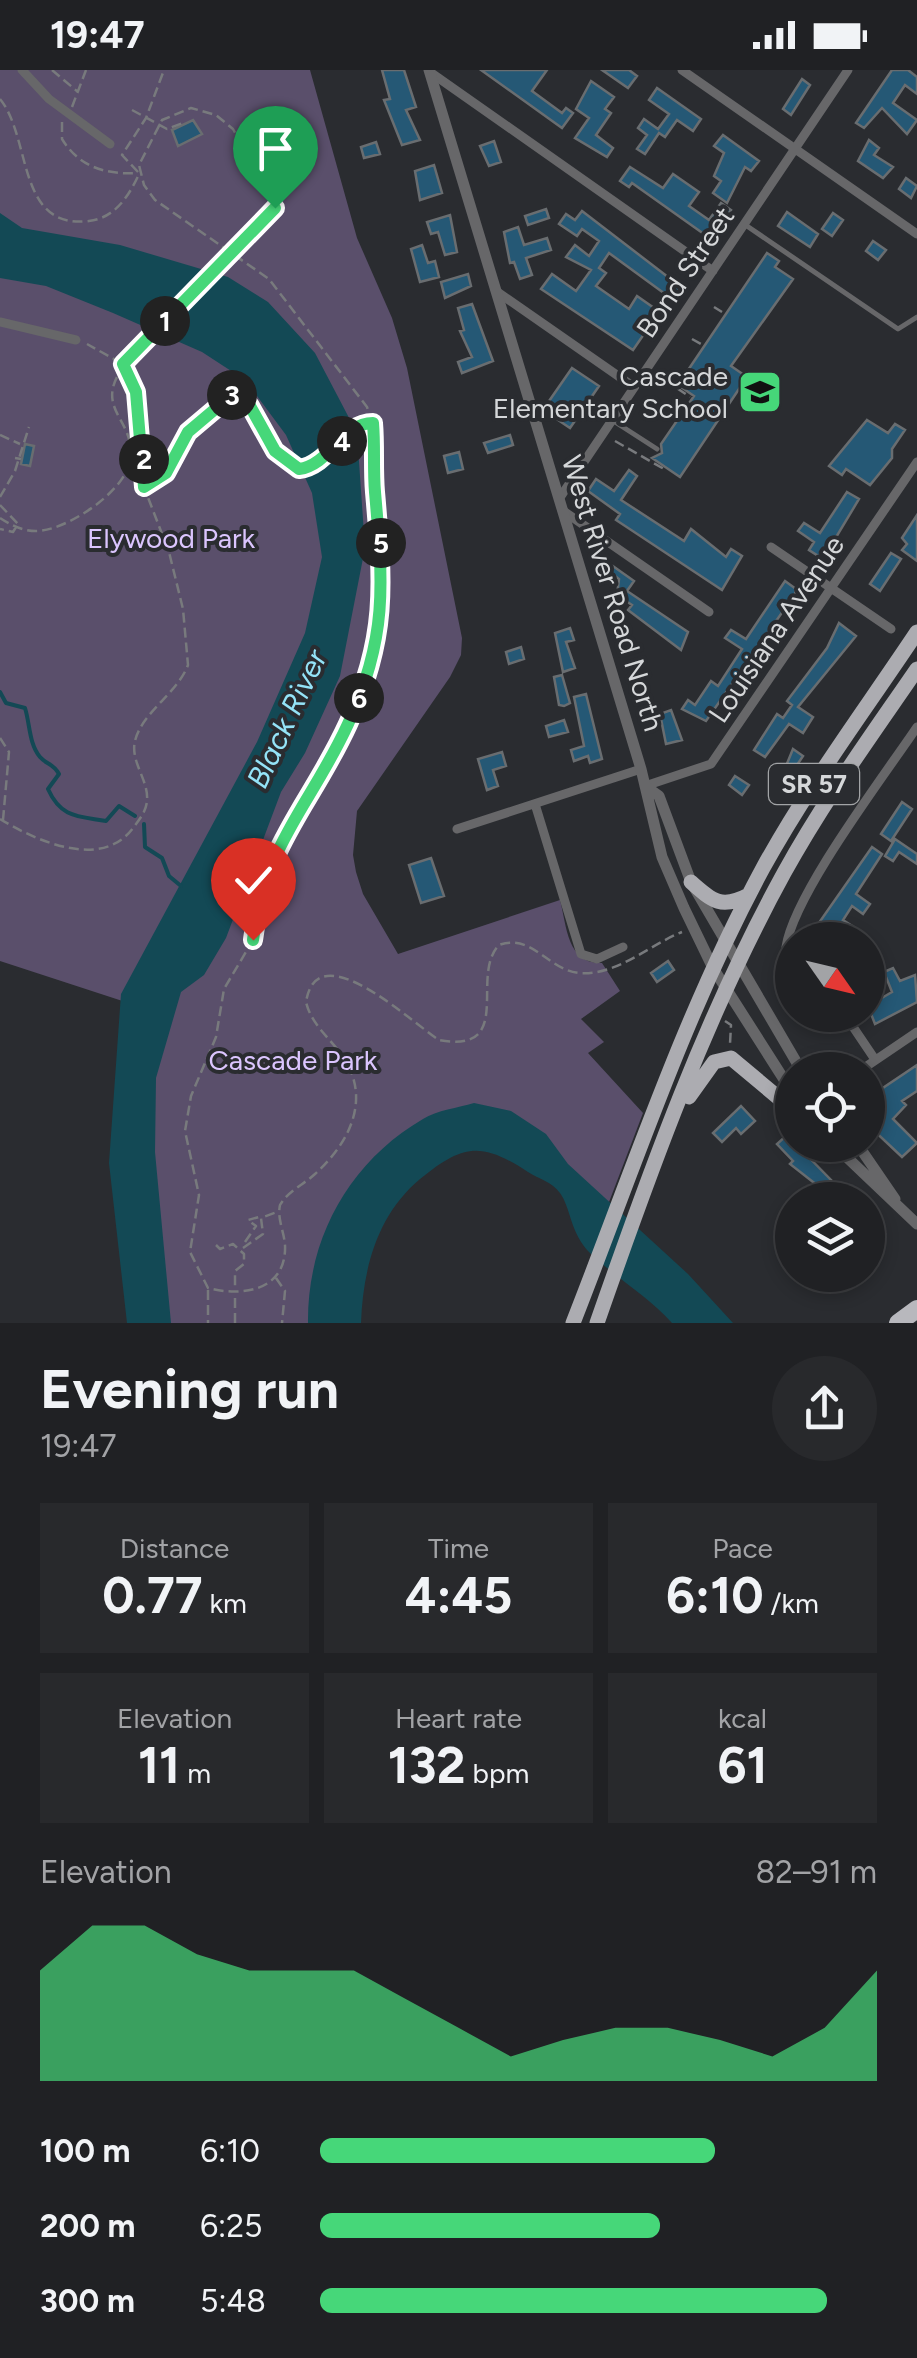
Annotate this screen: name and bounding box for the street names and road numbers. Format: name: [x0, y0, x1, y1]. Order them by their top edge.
street label: Bond Street: [629, 200, 741, 344]
street label: West River Road North: [555, 451, 671, 735]
street label: Louisiana Avenue: [701, 529, 851, 729]
road number: SR 57: [769, 764, 859, 804]

